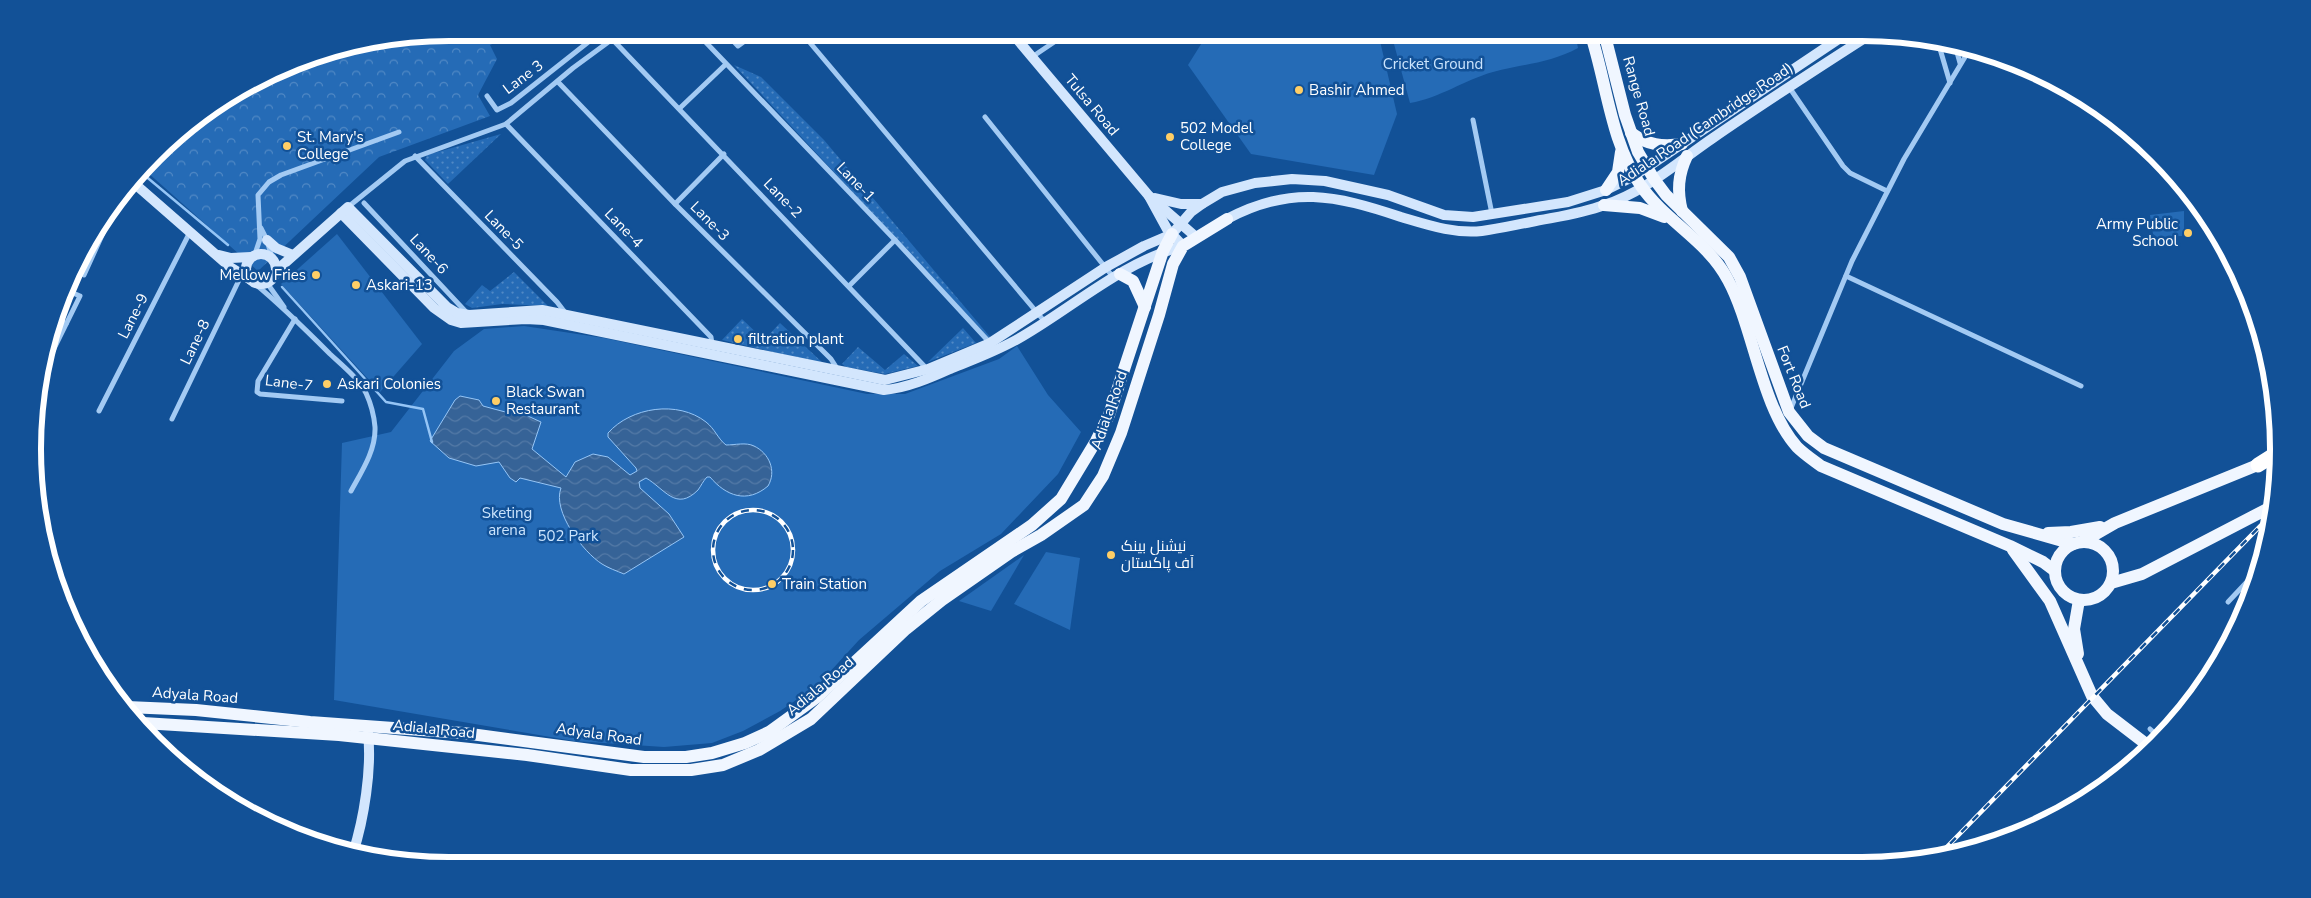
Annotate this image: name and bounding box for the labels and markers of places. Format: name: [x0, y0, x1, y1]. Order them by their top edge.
place label: Bashir Ahmed: [1309, 80, 1405, 100]
marker: Bashir Ahmed: [1293, 84, 1305, 96]
place label: 502 Model College: [1180, 118, 1254, 155]
place label: St. Mary's College: [297, 127, 364, 164]
marker: 502 Model College: [1164, 131, 1176, 143]
marker: St. Mary's College: [281, 140, 293, 152]
place label: Army Public School: [2096, 214, 2179, 251]
marker: Army Public School: [2182, 227, 2194, 239]
place label: Mellow Fries: [220, 265, 306, 285]
marker: Mellow Fries: [310, 269, 322, 281]
place label: Askari-13: [366, 275, 433, 295]
marker: Askari-13: [350, 279, 362, 291]
place label: filtration plant: [748, 329, 844, 349]
marker: filtration plant: [732, 333, 744, 345]
place label: Askari Colonies: [337, 374, 441, 394]
marker: Askari Colonies: [321, 378, 333, 390]
place label: Black Swan Restaurant: [506, 382, 585, 419]
marker: Black Swan Restaurant: [490, 395, 502, 407]
place label: نیشنل بینک آف پاکستان: [1121, 536, 1194, 573]
marker: نیشنل بینک آف پاکستان: [1105, 549, 1117, 561]
place label: Train Station: [782, 574, 867, 594]
marker: Train Station: [766, 578, 778, 590]

